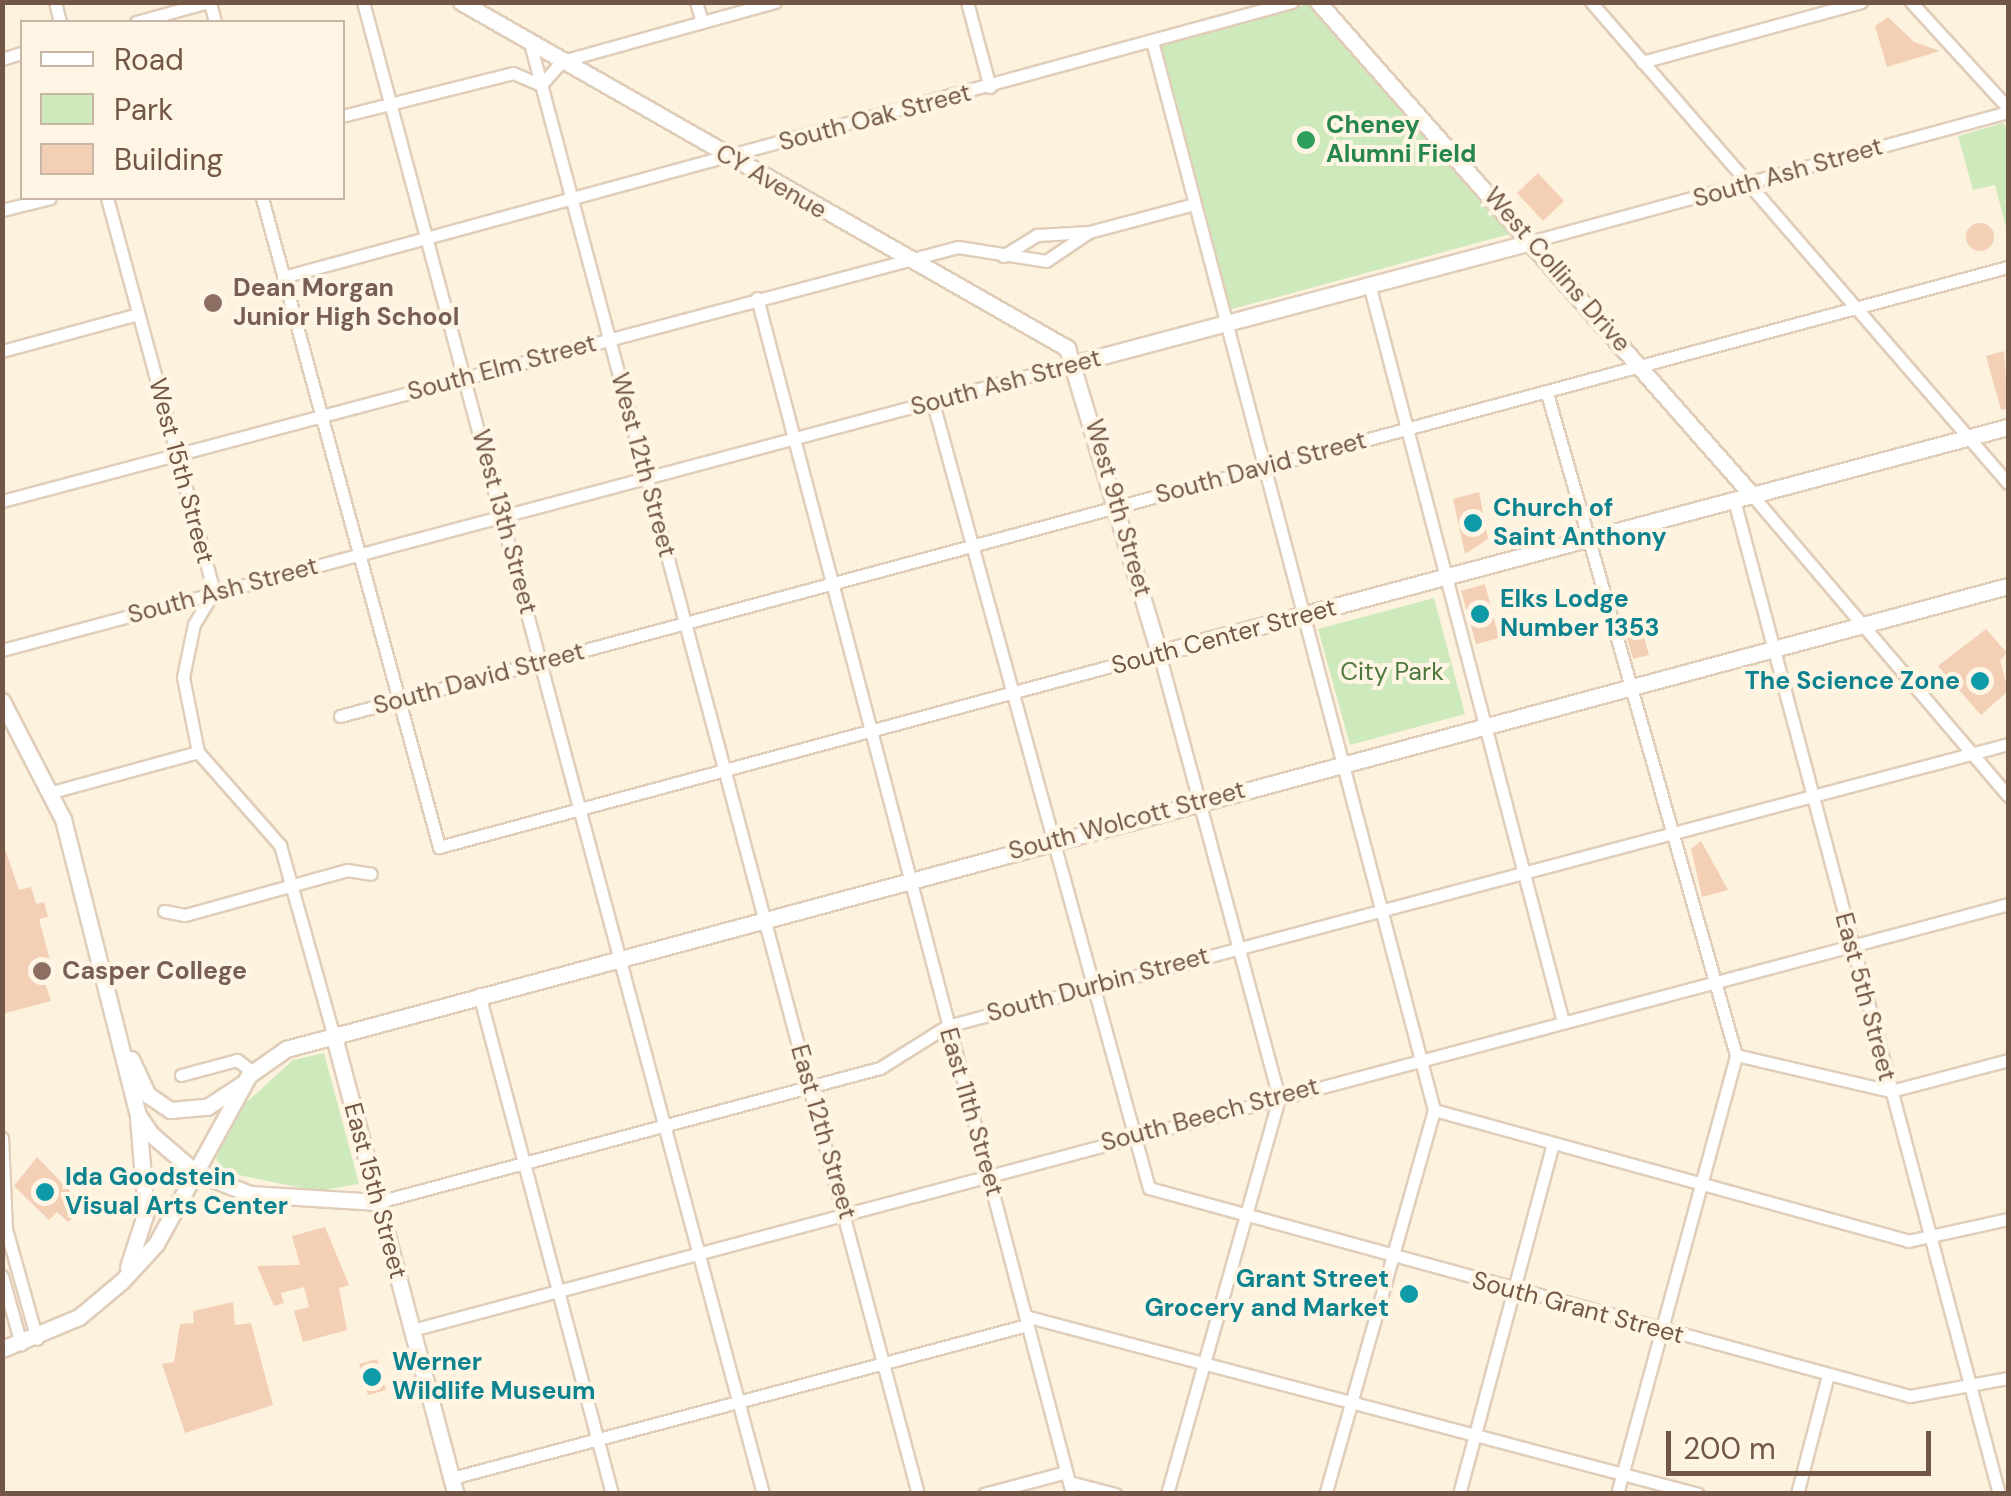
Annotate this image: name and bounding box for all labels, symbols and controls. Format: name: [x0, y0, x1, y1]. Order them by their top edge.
legend: [20, 20, 345, 200]
text: Road: [114, 40, 184, 79]
street label: South Oak Street: [776, 78, 974, 158]
text: Park: [114, 90, 173, 129]
place label: Cheney Alumni Field: [1326, 111, 1476, 170]
marker: Cheney Alumni Field: [1295, 129, 1317, 151]
street label: South Ash Street: [1690, 132, 1886, 214]
street label: CY Avenue: [710, 138, 832, 226]
text: Building: [114, 140, 223, 179]
street label: West Collins Drive: [1477, 182, 1637, 358]
place label: Dean Morgan Junior High School: [233, 274, 459, 333]
marker: Dean Morgan Junior High School: [202, 292, 224, 314]
street label: South Elm Street: [404, 328, 600, 408]
street label: South Ash Street: [908, 343, 1104, 423]
street label: West 12th Street: [604, 370, 682, 560]
street label: West 15th Street: [142, 375, 220, 567]
street label: West 9th Street: [1078, 416, 1158, 600]
street label: South David Street: [1152, 425, 1370, 511]
street label: West 13th Street: [465, 426, 543, 618]
place label: Church of Saint Anthony: [1493, 494, 1666, 553]
marker: Church of Saint Anthony: [1462, 512, 1484, 534]
street label: South Ash Street: [125, 551, 321, 631]
place label: Elks Lodge Number 1353: [1500, 585, 1659, 644]
street label: South Center Street: [1108, 593, 1340, 681]
marker: Elks Lodge Number 1353: [1469, 603, 1491, 625]
street label: South David Street: [370, 636, 588, 722]
park label: City Park: [1340, 657, 1444, 687]
place label: The Science Zone: [1745, 666, 1960, 696]
marker: The Science Zone: [1969, 670, 1991, 692]
street label: South Wolcott Street: [1006, 775, 1248, 867]
street label: East 5th Street: [1828, 910, 1902, 1084]
street label: South Durbin Street: [984, 941, 1212, 1029]
place label: Casper College: [62, 956, 247, 986]
marker: Casper College: [31, 960, 53, 982]
street label: East 11th Street: [933, 1025, 1009, 1199]
street label: East 12th Street: [784, 1041, 862, 1223]
street label: South Beech Street: [1098, 1072, 1322, 1158]
street label: East 15th Street: [337, 1100, 413, 1282]
place label: Ida Goodstein Visual Arts Center: [65, 1163, 288, 1222]
marker: Ida Goodstein Visual Arts Center: [34, 1181, 56, 1203]
place label: Grant Street Grocery and Market: [1144, 1265, 1389, 1324]
street label: South Grant Street: [1469, 1265, 1687, 1351]
marker: Grant Street Grocery and Market: [1398, 1283, 1420, 1305]
place label: Werner Wildlife Museum: [392, 1348, 595, 1407]
marker: Werner Wildlife Museum: [361, 1366, 383, 1388]
scale bar: [1671, 1411, 1936, 1473]
text: 200 m: [1683, 1429, 1776, 1468]

